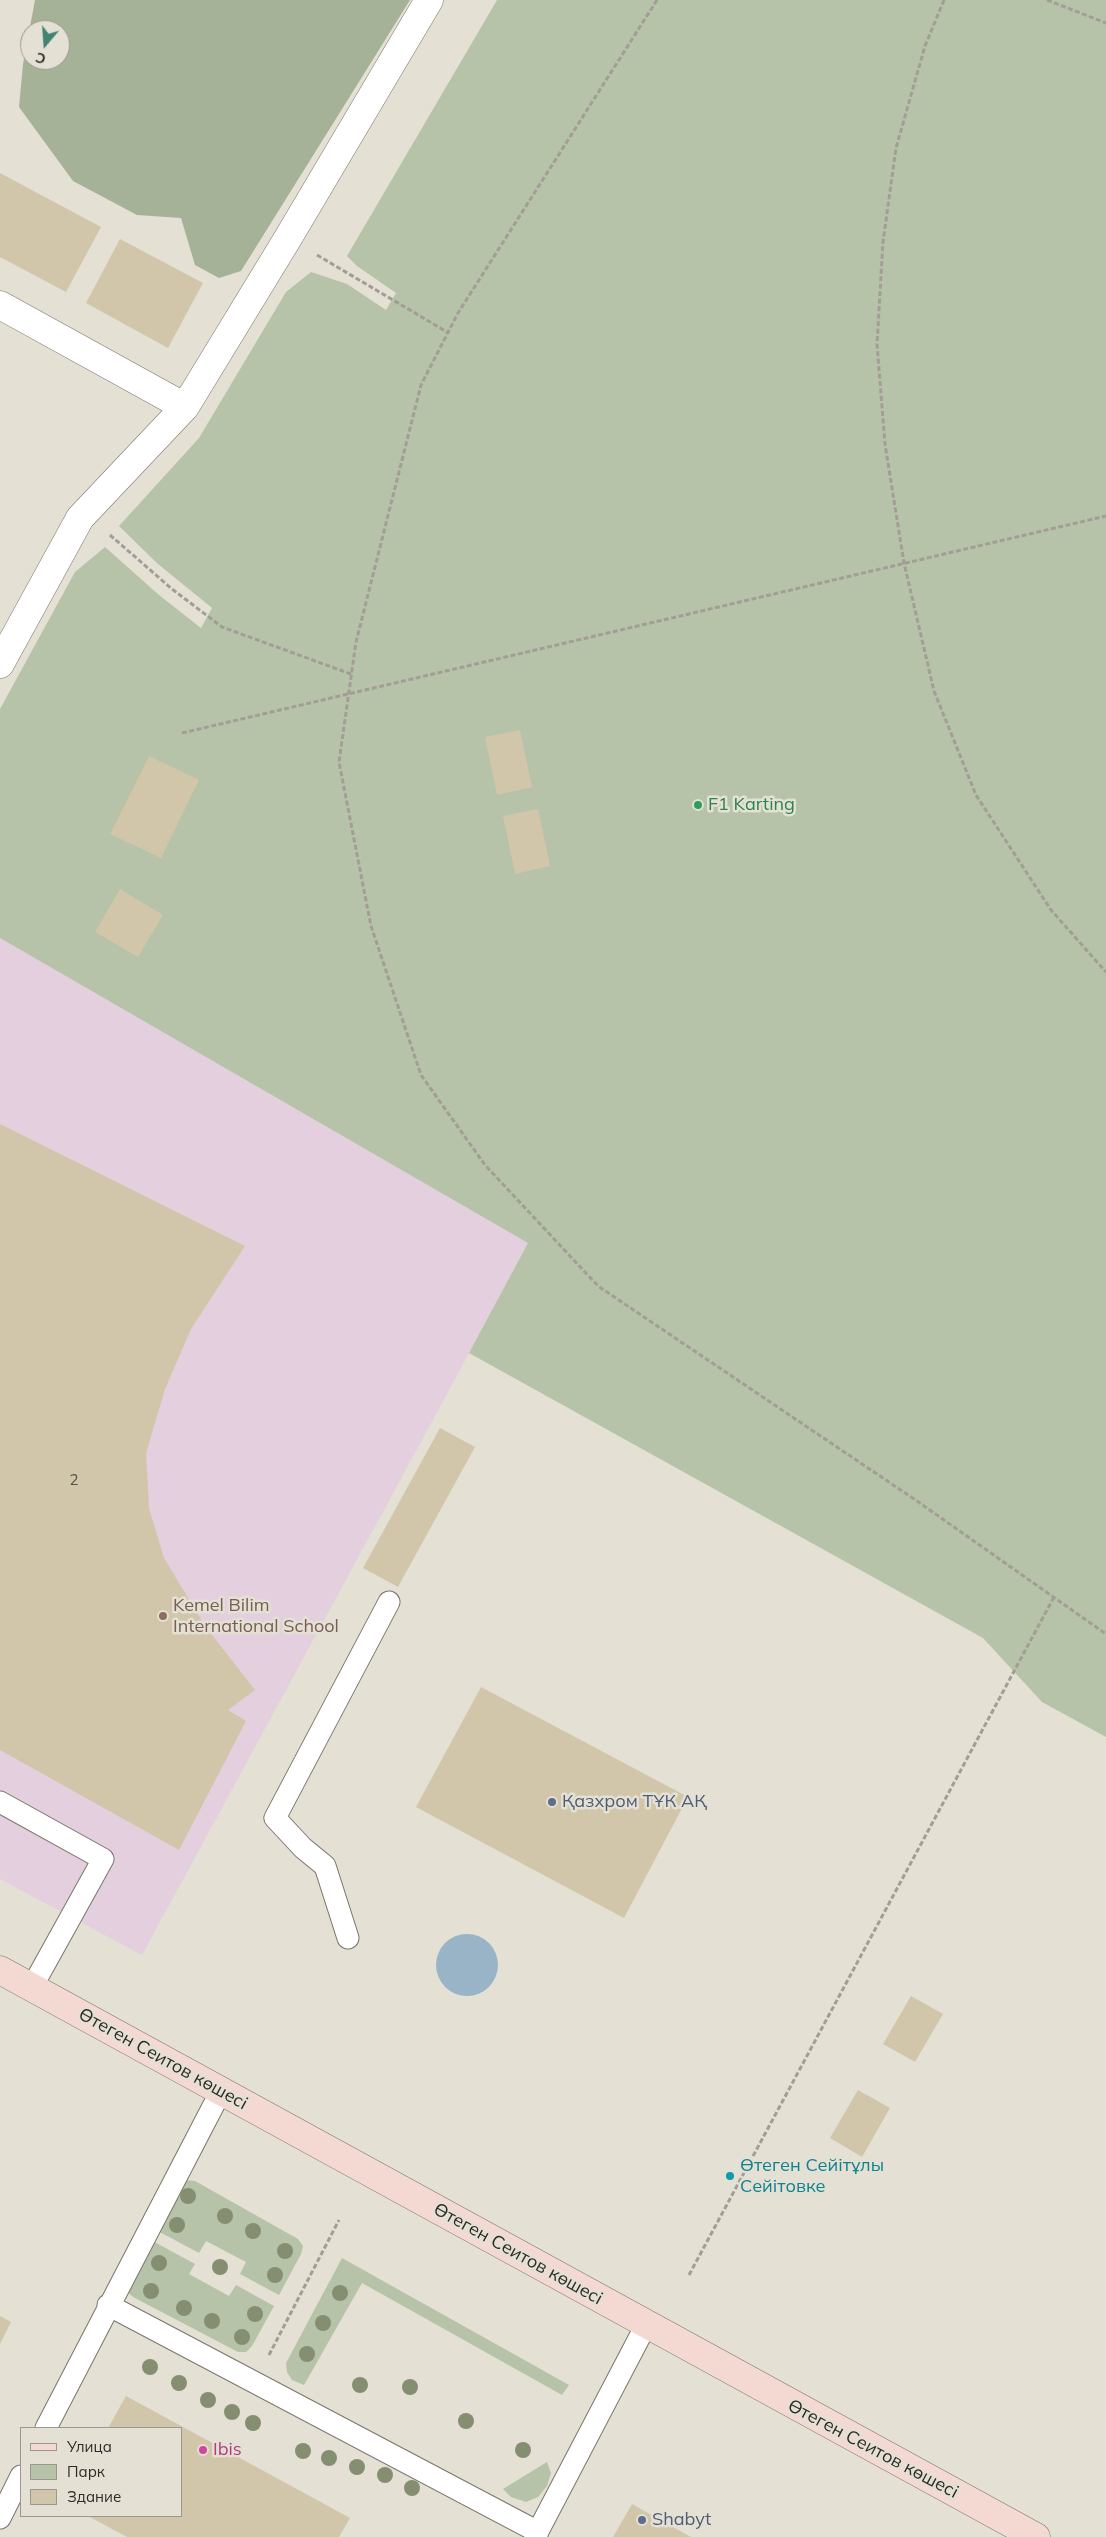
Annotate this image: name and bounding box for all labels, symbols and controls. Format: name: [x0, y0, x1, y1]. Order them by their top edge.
north arrow: [20, 20, 70, 70]
text: С: [33, 48, 48, 68]
place label: F1 Karting: [708, 794, 795, 816]
marker: F1 Karting: [692, 799, 704, 811]
house number: 2: [70, 1471, 78, 1489]
place label: Kemel Bilim International School: [173, 1595, 339, 1638]
marker: Kemel Bilim International School: [157, 1610, 169, 1622]
place label: Қазхром ТҰК АҚ: [562, 1791, 706, 1813]
marker: Қазхром ТҰК АҚ: [546, 1796, 558, 1808]
street label: Өтеген Сеитов көшесі: [75, 2003, 251, 2115]
place label: Өтеген Сейітұлы Сейітовке: [740, 2155, 884, 2198]
marker: Өтеген Сейітұлы Сейітовке: [724, 2170, 736, 2182]
street label: Өтеген Сеитов көшесі: [430, 2198, 606, 2310]
street label: Өтеген Сеитов көшесі: [784, 2395, 962, 2503]
legend: [20, 2427, 182, 2517]
text: Улица: [67, 2437, 112, 2456]
place label: Ibis: [213, 2439, 242, 2461]
marker: Ibis: [197, 2444, 209, 2456]
text: Парк: [67, 2462, 105, 2481]
text: Здание: [67, 2487, 121, 2506]
place label: Shabyt: [652, 2509, 711, 2531]
marker: Shabyt: [636, 2514, 648, 2526]

